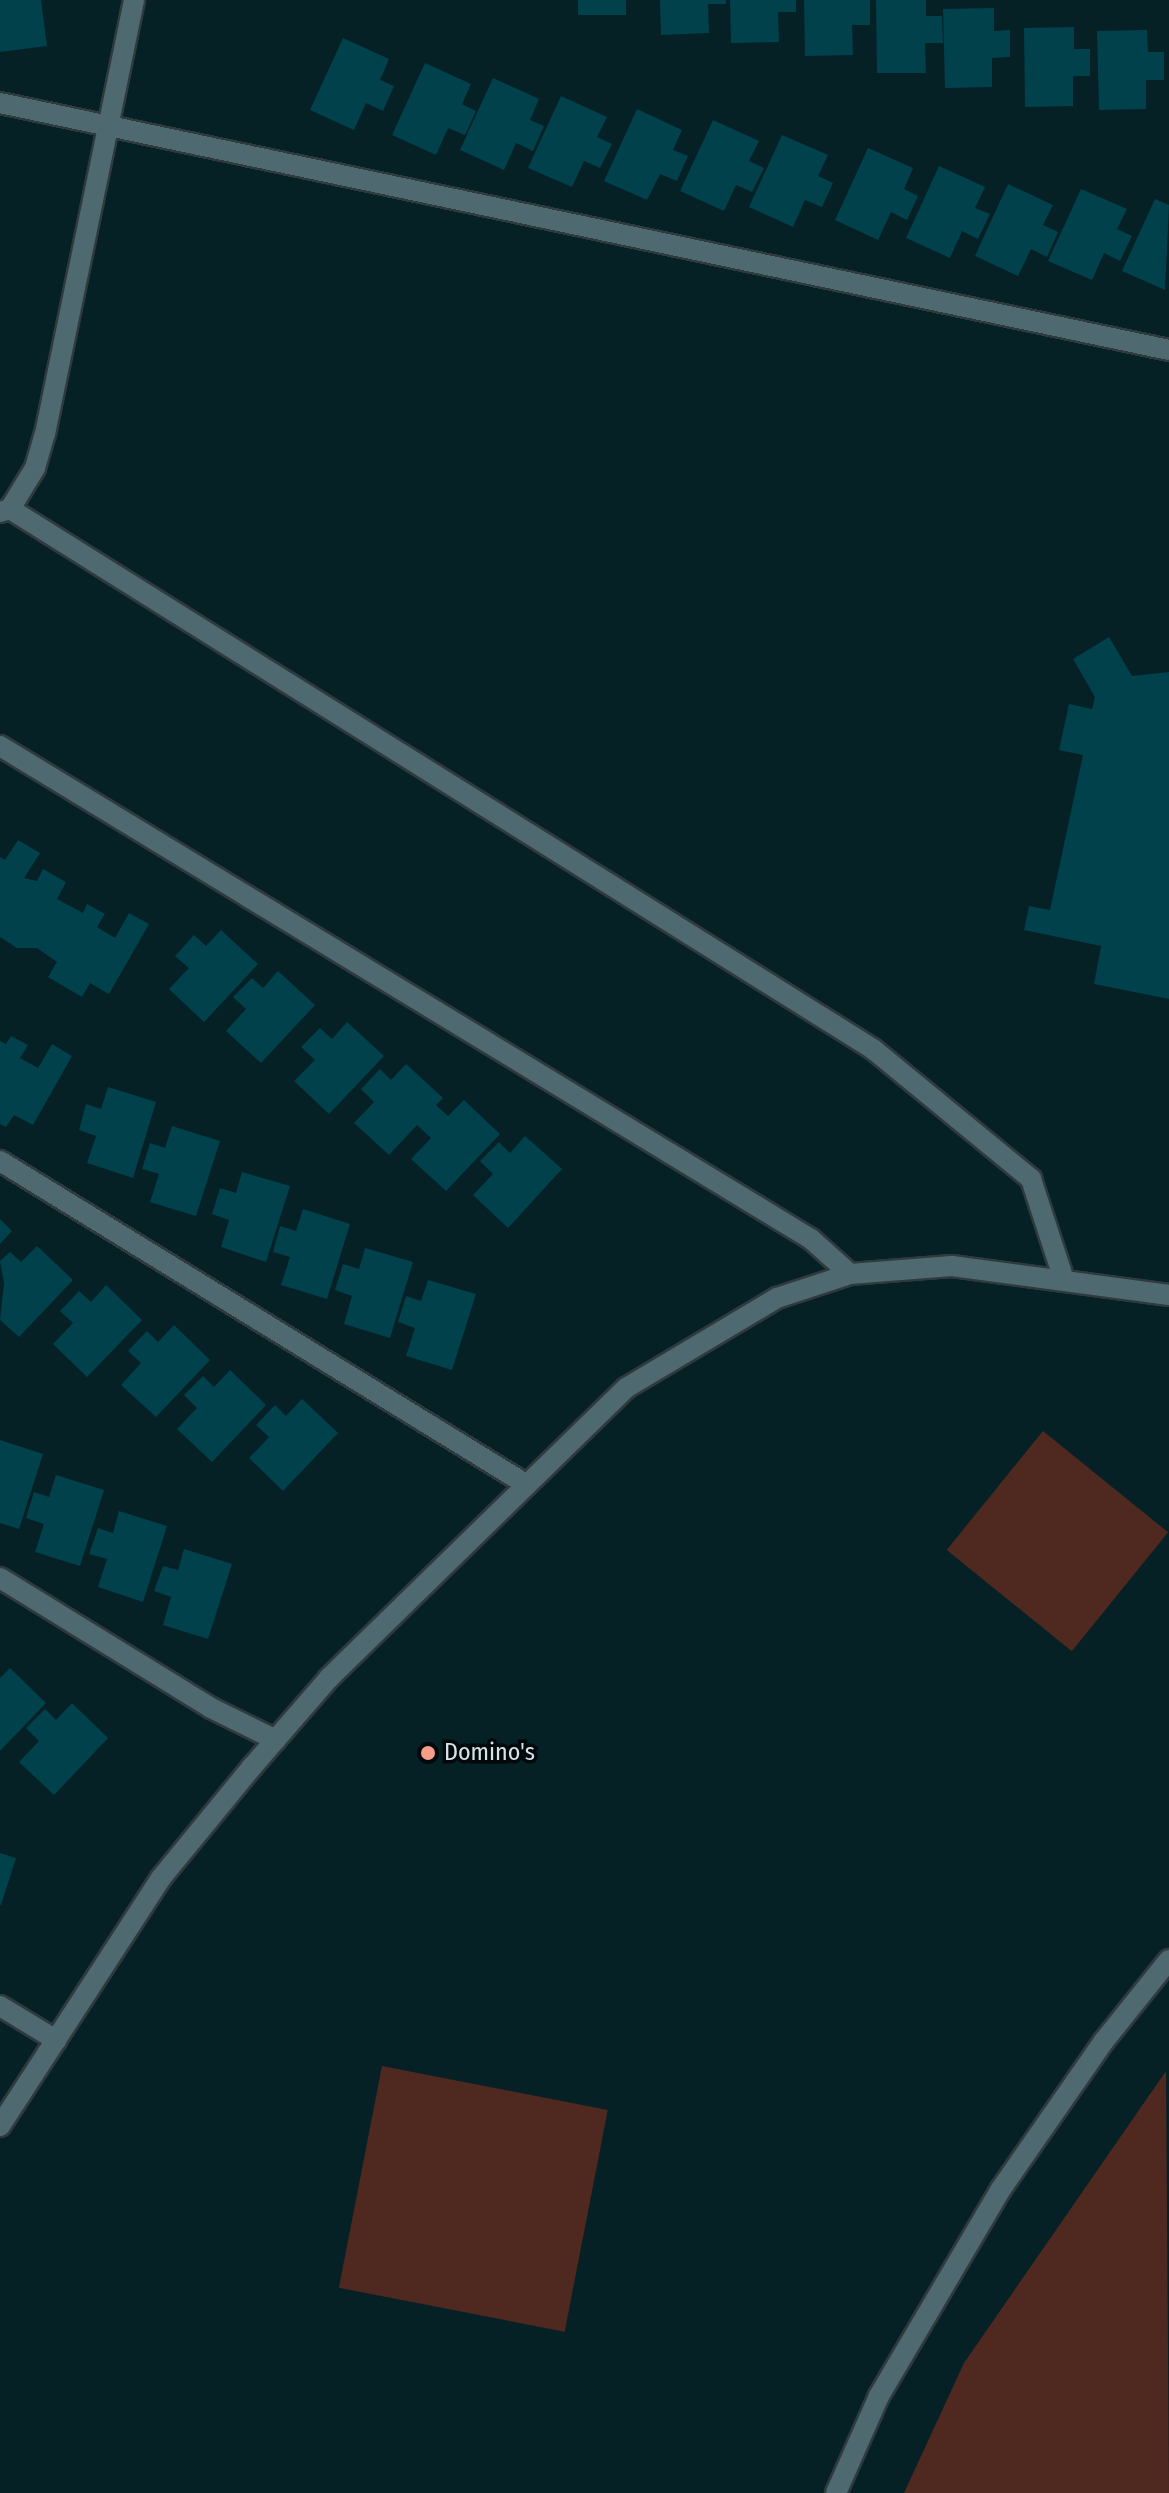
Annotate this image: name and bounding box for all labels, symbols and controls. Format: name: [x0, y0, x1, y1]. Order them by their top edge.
place label: Domino's: [444, 1739, 535, 1767]
marker: Domino's: [419, 1744, 437, 1762]

